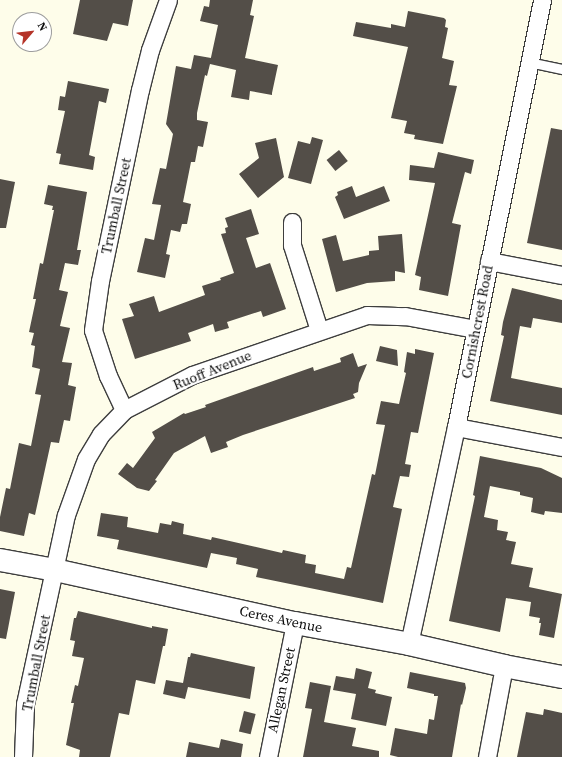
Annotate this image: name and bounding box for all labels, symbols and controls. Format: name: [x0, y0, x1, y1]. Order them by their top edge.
north arrow: [12, 12, 52, 52]
text: N: [34, 20, 51, 34]
street label: Trumball Street: [98, 156, 134, 256]
street label: Cornishcrest Road: [458, 264, 496, 380]
street label: Ruoff Avenue: [170, 347, 254, 393]
street label: Ceres Avenue: [238, 602, 324, 636]
street label: Trumball Street: [18, 613, 54, 713]
street label: Allegan Street: [264, 646, 298, 734]

